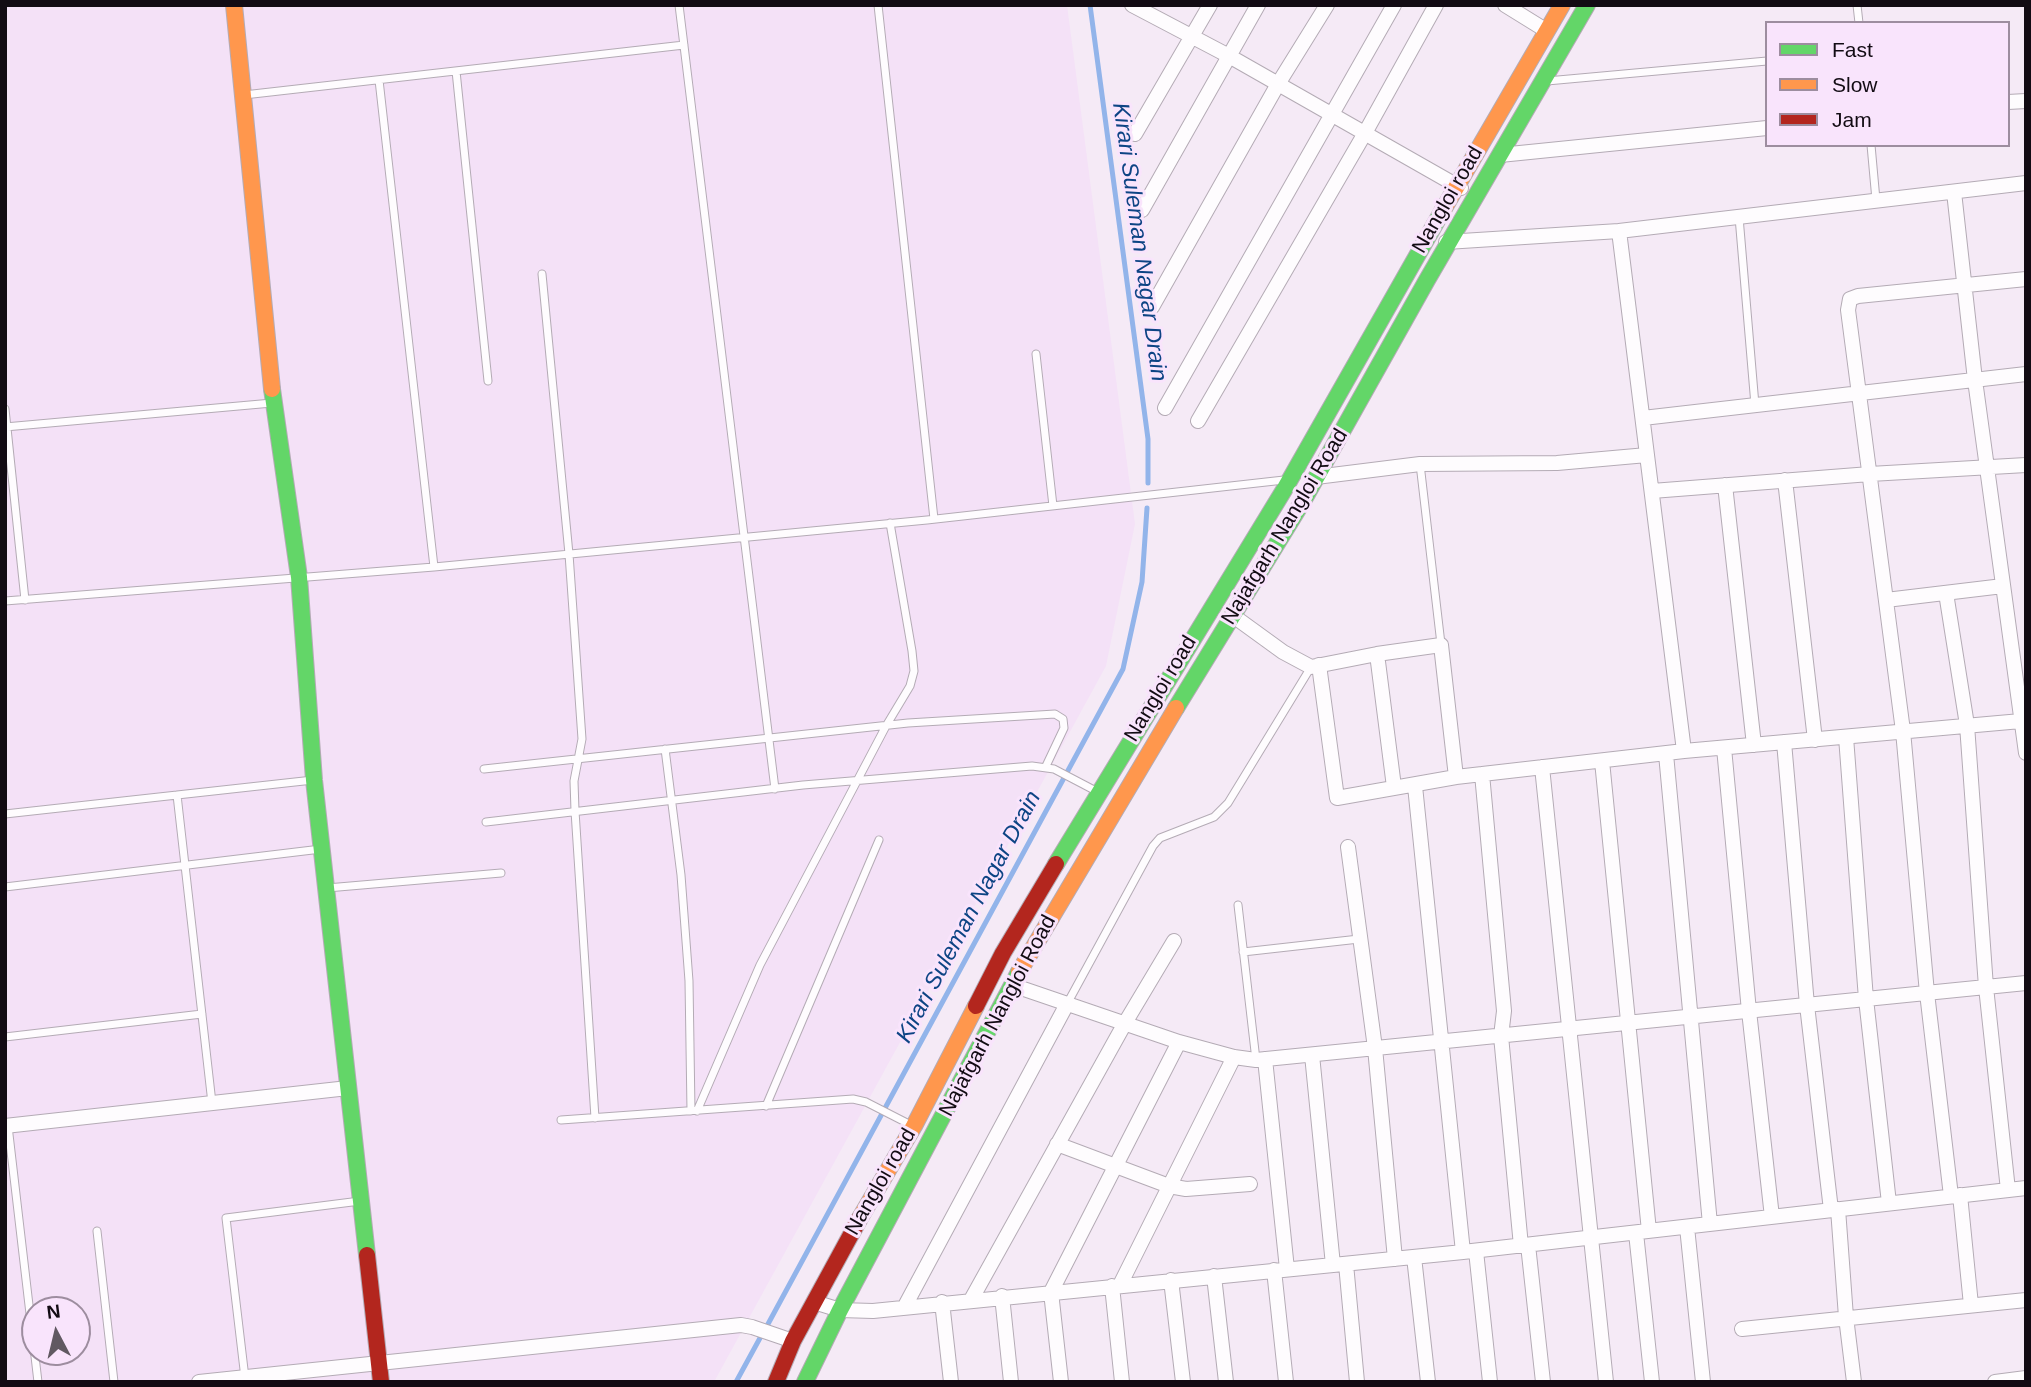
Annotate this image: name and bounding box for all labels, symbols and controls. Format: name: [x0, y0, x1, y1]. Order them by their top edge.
legend: [1765, 21, 2010, 147]
text: Fast: [1832, 38, 1873, 61]
text: Slow: [1832, 73, 1878, 96]
water label: Kirari Suleman Nagar Drain: [1106, 101, 1172, 383]
text: Jam: [1832, 108, 1872, 131]
street label: Nangloi road: [1407, 142, 1489, 258]
street label: Najafgarh Nangloi Road: [1216, 424, 1354, 630]
street label: Nangloi road: [1120, 631, 1202, 747]
water label: Kirari Suleman Nagar Drain: [891, 786, 1047, 1048]
street label: Najafgarh Nangloi Road: [934, 911, 1062, 1121]
street label: Nangloi road: [840, 1124, 922, 1240]
north arrow: [21, 1296, 91, 1366]
text: N: [46, 1300, 62, 1323]

